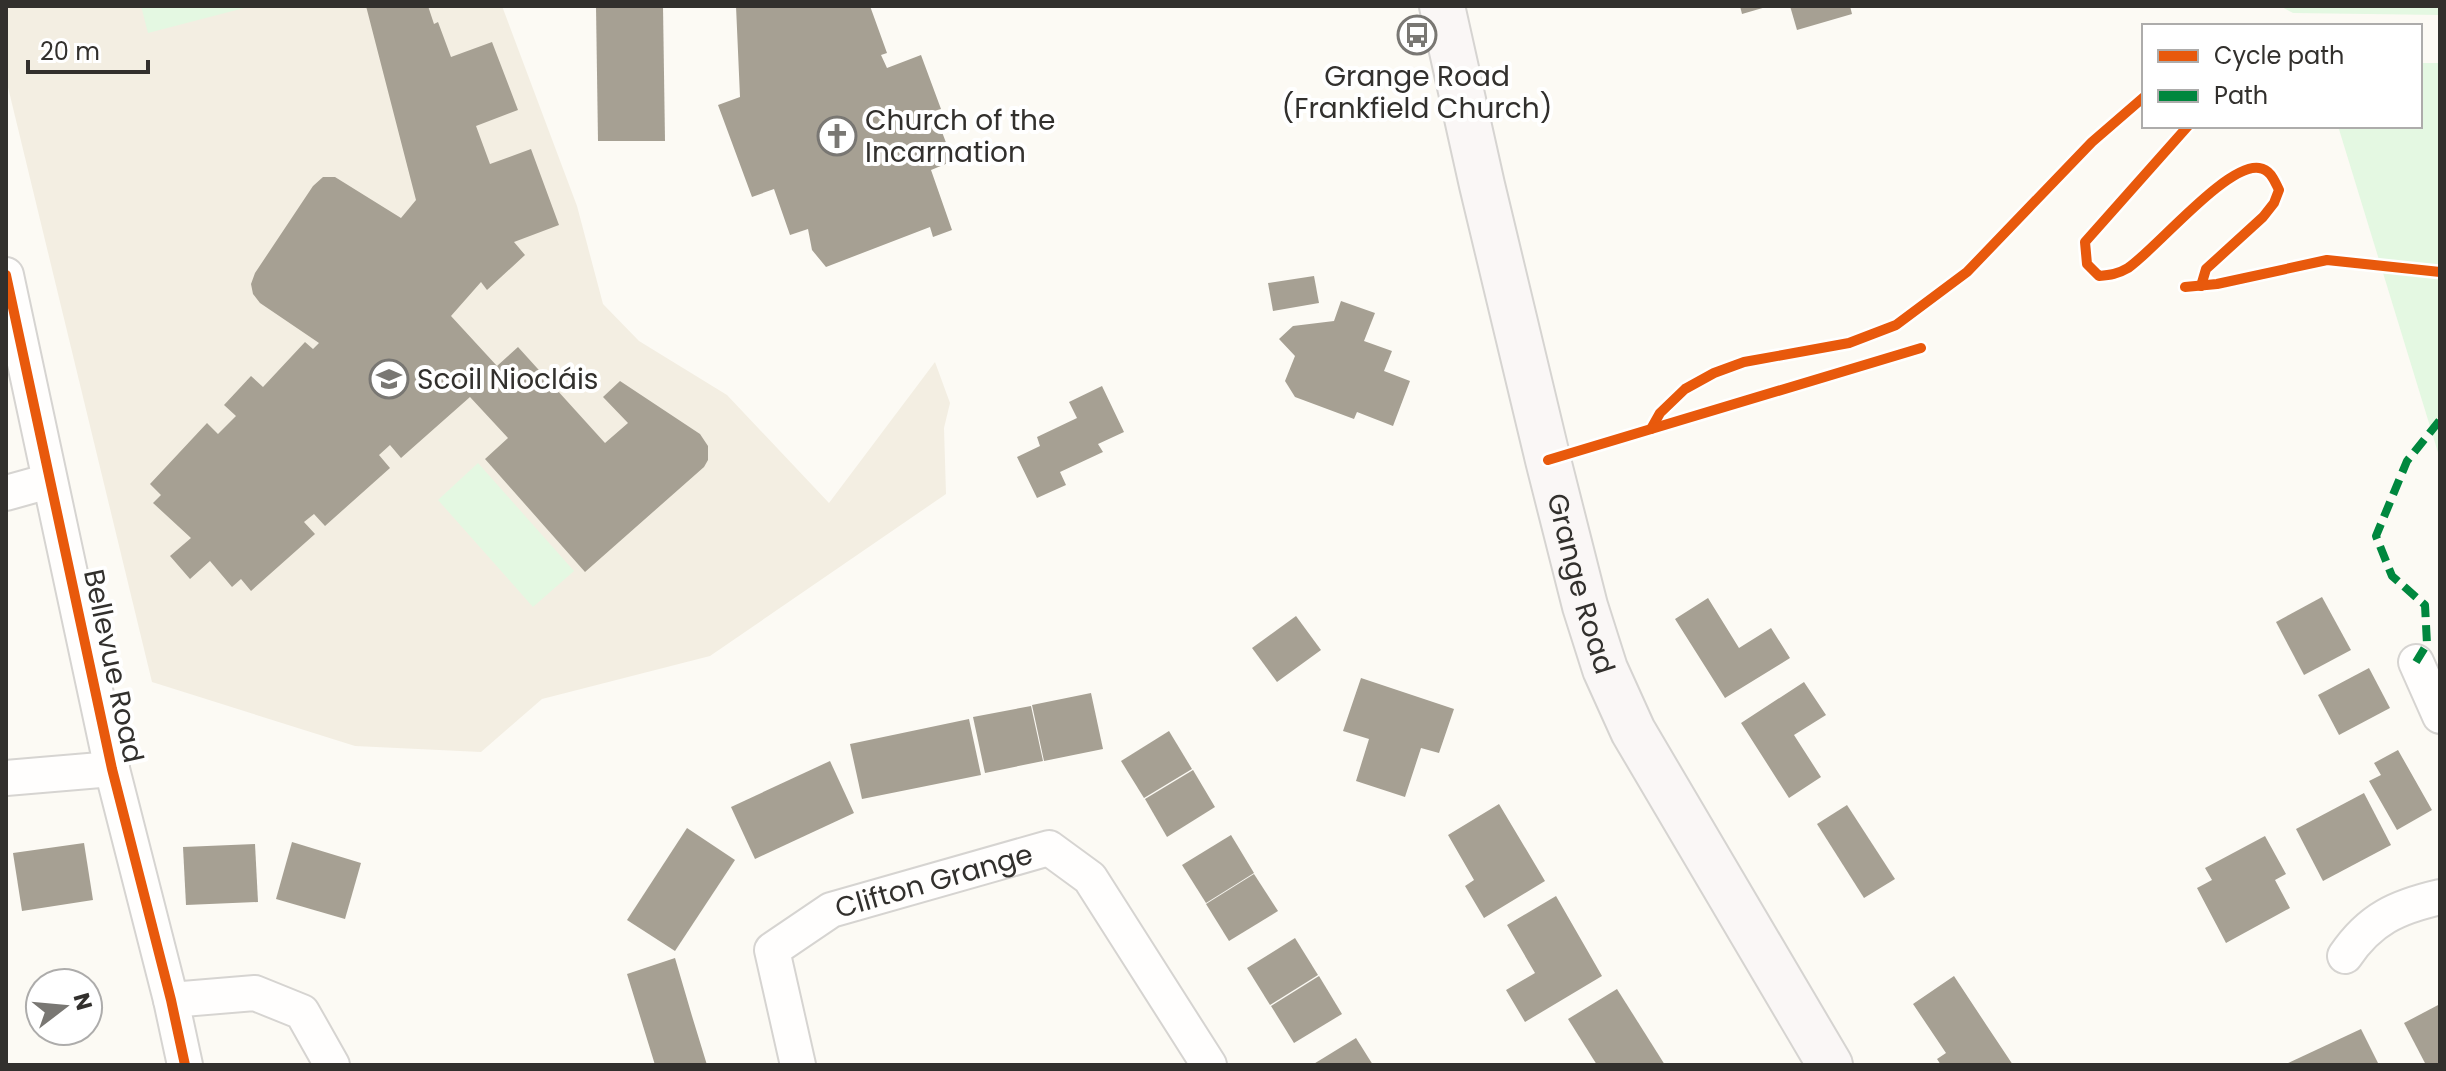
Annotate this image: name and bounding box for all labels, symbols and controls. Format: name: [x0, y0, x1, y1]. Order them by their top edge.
bus stop icon: Grange Road (Frankfield Church): [1396, 14, 1438, 56]
scale bar: [28, 24, 148, 74]
legend: [2142, 24, 2422, 128]
text: 20 m: [40, 35, 100, 68]
text: Cycle path: [2214, 39, 2344, 72]
place label: Grange Road (Frankfield Church): [1282, 57, 1552, 128]
text: Path: [2214, 79, 2268, 112]
place label: Church of the Incarnation: [865, 101, 1055, 172]
church icon: Church of the Incarnation: [816, 115, 858, 157]
school or university icon: Scoil Niocláis: [368, 358, 410, 400]
place label: Scoil Niocláis: [417, 360, 598, 399]
street label: Grange Road: [1537, 489, 1624, 679]
street label: Bellevue Road: [74, 566, 153, 766]
street label: Clifton Grange: [831, 835, 1037, 928]
north arrow: [24, 967, 104, 1047]
text: N: [66, 989, 100, 1014]

